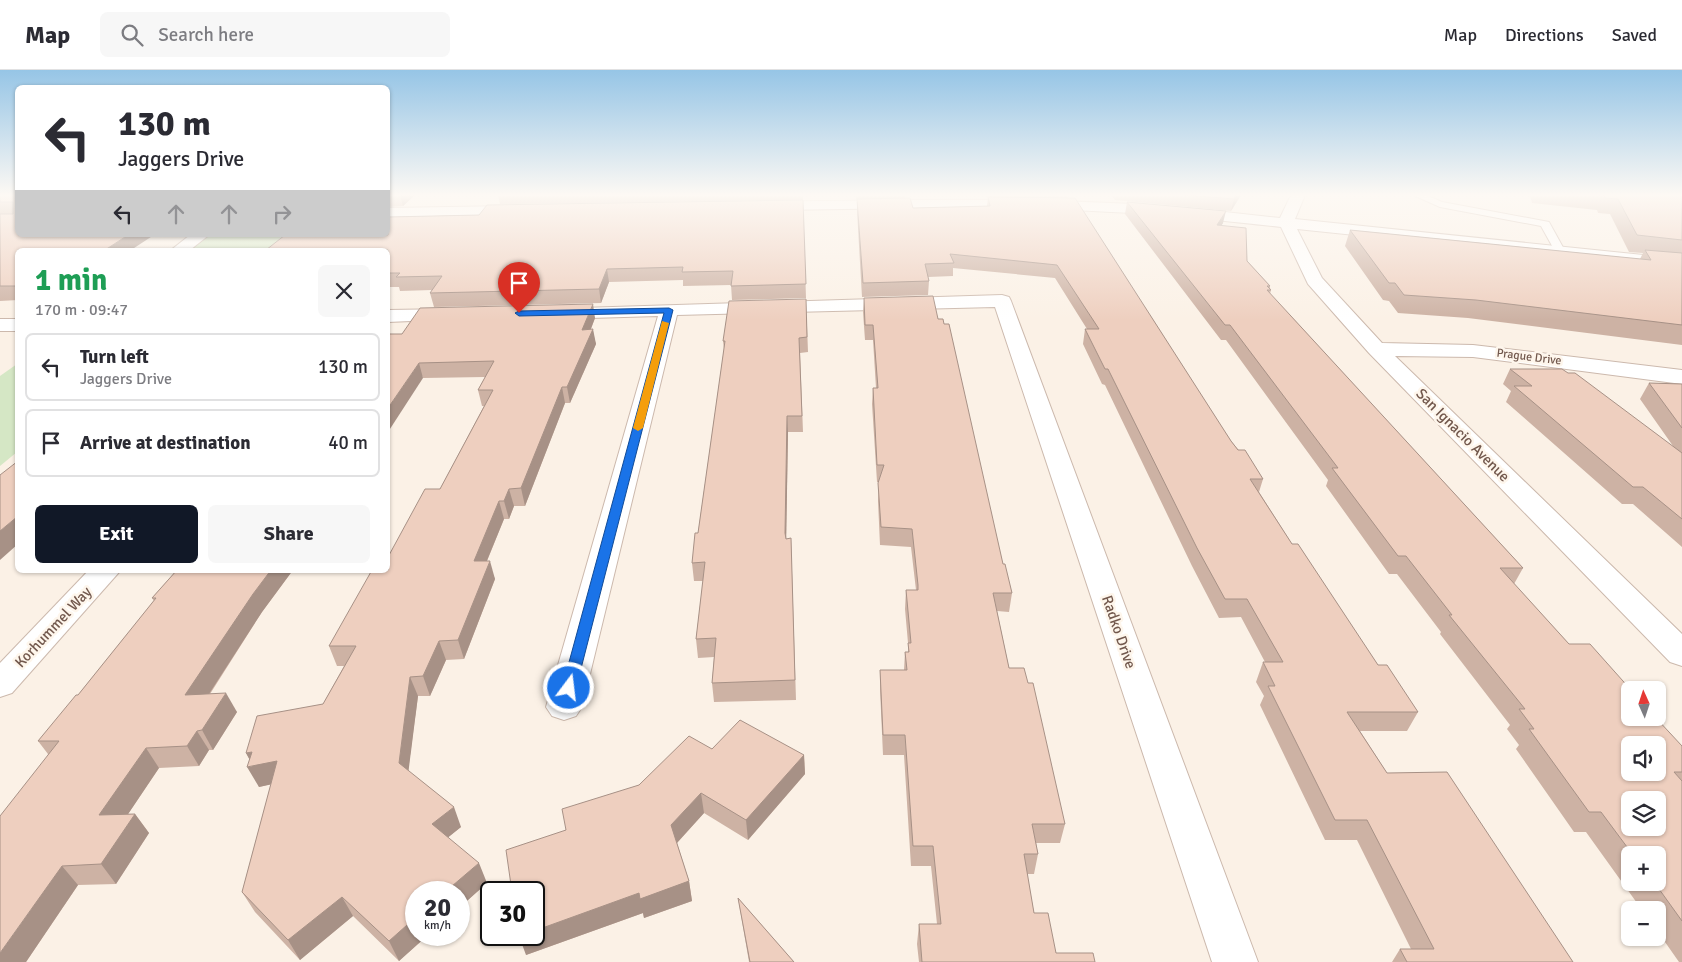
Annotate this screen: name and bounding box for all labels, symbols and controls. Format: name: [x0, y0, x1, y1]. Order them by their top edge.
search box: [100, 12, 450, 57]
text: Map: [25, 20, 70, 50]
icon: search: [118, 21, 146, 49]
text: Search here: [158, 23, 254, 47]
text: Map: [1444, 24, 1477, 46]
text: Directions: [1505, 24, 1584, 46]
text: Saved: [1612, 24, 1657, 46]
text: 130 m: [118, 102, 211, 145]
icon: left: [35, 105, 100, 170]
text: Jaggers Drive: [118, 145, 244, 172]
icon: left: [109, 200, 137, 228]
icon: ahead: [162, 200, 190, 228]
icon: ahead: [215, 200, 243, 228]
icon: right: [268, 200, 296, 228]
text: 1 min: [35, 262, 107, 299]
pin: [498, 262, 540, 313]
button: close: [318, 265, 370, 317]
icon: arrive: [505, 269, 533, 297]
text: 170 m · 09:47: [35, 300, 128, 320]
text: Turn left: [80, 345, 149, 369]
street label: Prague Drive: [1496, 346, 1562, 368]
icon: left: [37, 353, 65, 381]
text: 130 m: [318, 355, 368, 379]
text: Jaggers Drive: [80, 369, 172, 389]
street label: San Ignacio Avenue: [1413, 385, 1513, 485]
icon: arrive: [37, 429, 65, 457]
text: Arrive at destination: [80, 431, 251, 455]
text: 40 m: [328, 431, 368, 455]
button: Exit: [35, 505, 198, 563]
button: Share: [208, 505, 370, 563]
street label: Korhummel Way: [11, 583, 95, 671]
street label: Radko Drive: [1098, 593, 1140, 671]
position arrow: [542, 661, 594, 713]
north arrow: [1621, 681, 1666, 726]
map controls: [1621, 681, 1666, 946]
button: sound: [1621, 736, 1666, 781]
button: layers: [1621, 791, 1666, 836]
button: +: [1621, 846, 1666, 891]
speed limit sign: 30: [480, 881, 545, 946]
text: 20: [424, 892, 451, 923]
button: −: [1621, 901, 1666, 946]
text: km/h: [424, 918, 451, 933]

